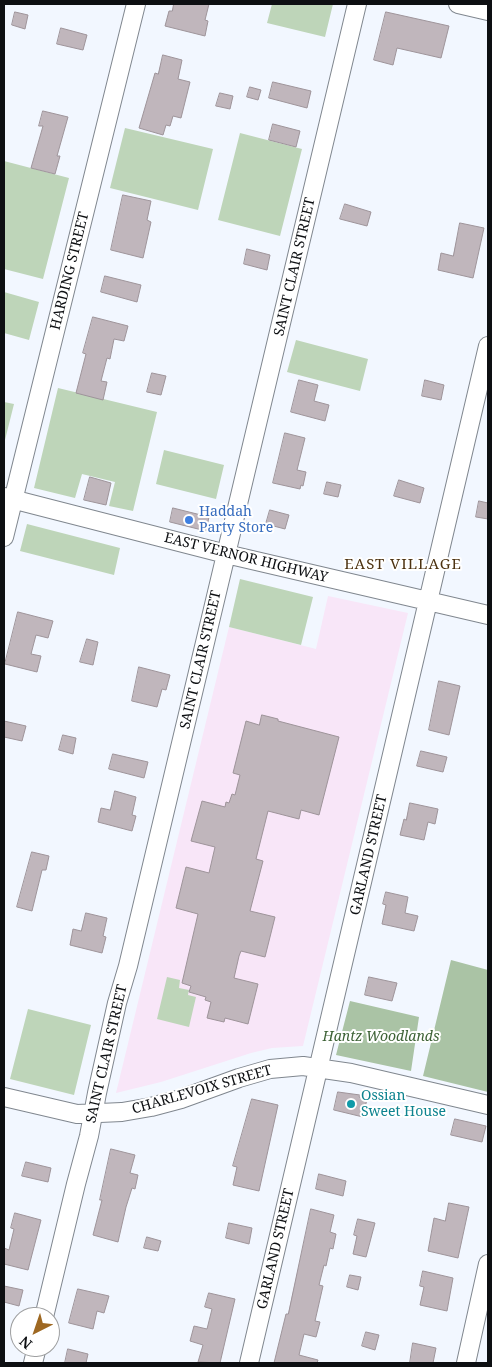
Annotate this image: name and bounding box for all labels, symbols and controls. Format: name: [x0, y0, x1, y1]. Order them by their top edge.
street label: SAINT CLAIR STREET: [271, 196, 319, 338]
street label: HARDING STREET: [47, 210, 93, 332]
place label: Haddah Party Store: [199, 504, 273, 536]
marker: Haddah Party Store: [183, 514, 195, 526]
street label: EAST VERNOR HIGHWAY: [162, 530, 330, 586]
district label: EAST VILLAGE: [343, 556, 463, 574]
street label: SAINT CLAIR STREET: [177, 589, 225, 731]
street label: GARLAND STREET: [347, 793, 391, 917]
street label: SAINT CLAIR STREET: [83, 983, 131, 1125]
park label: Hantz Woodlands: [323, 1029, 439, 1045]
street label: CHARLEVOIX STREET: [130, 1062, 274, 1118]
place label: Ossian Sweet House: [361, 1088, 446, 1120]
marker: Ossian Sweet House: [345, 1098, 357, 1110]
street label: GARLAND STREET: [254, 1187, 298, 1311]
north arrow: [10, 1307, 60, 1357]
text: N: [15, 1332, 36, 1354]

